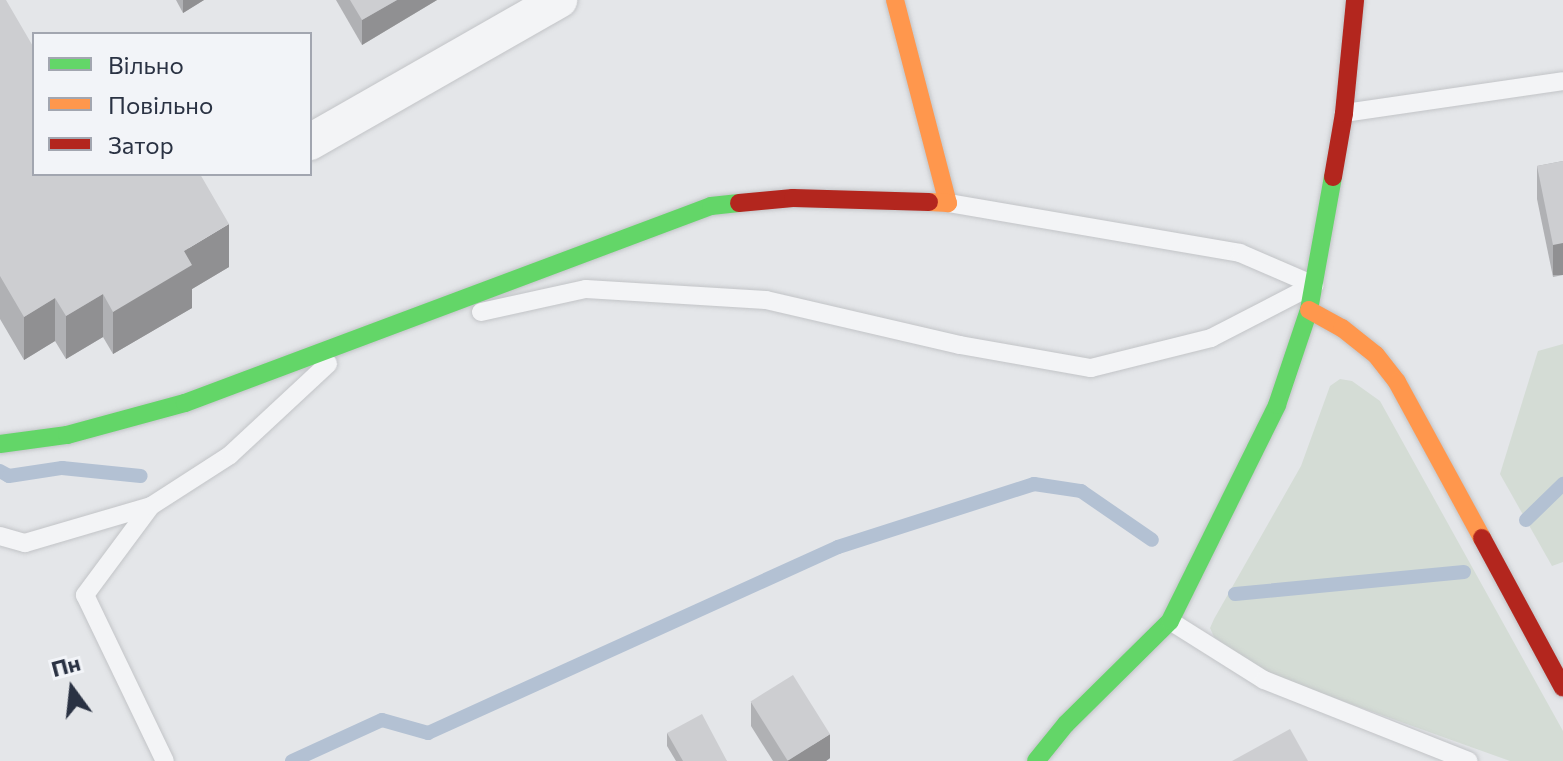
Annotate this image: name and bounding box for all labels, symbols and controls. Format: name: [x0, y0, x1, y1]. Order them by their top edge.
legend: [32, 32, 312, 176]
text: Вільно: [108, 50, 184, 79]
text: Повільно: [108, 90, 213, 119]
text: Затор: [108, 130, 174, 159]
north arrow: [32, 649, 112, 729]
text: Пн: [48, 649, 83, 682]

